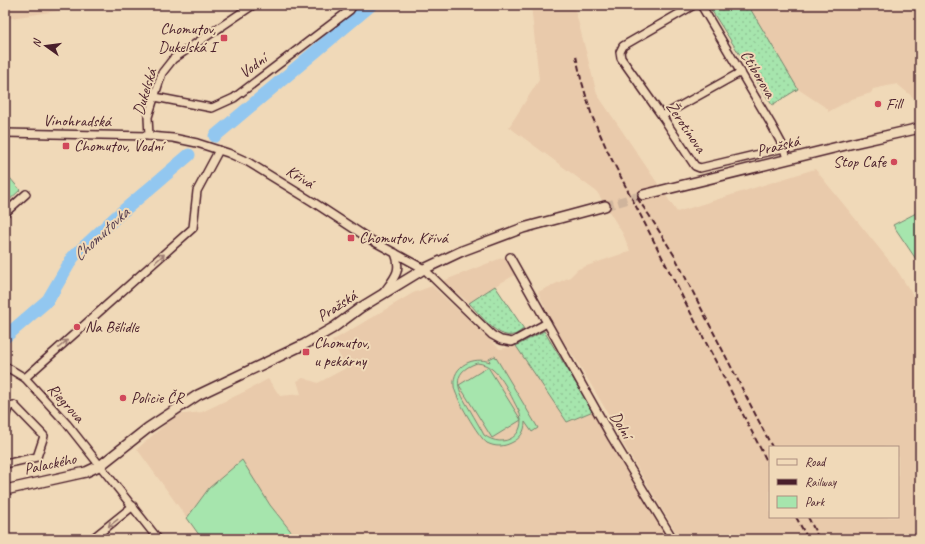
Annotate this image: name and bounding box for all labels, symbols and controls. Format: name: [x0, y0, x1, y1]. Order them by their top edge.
place label: Chomutov, Dukelská I: [158, 19, 220, 57]
north arrow: [26, 26, 66, 66]
marker: Chomutov, Dukelská I: [219, 33, 229, 43]
text: N: [29, 36, 44, 49]
street label: Ctiborova: [736, 46, 781, 102]
street label: Vodní: [235, 47, 273, 83]
street label: Dukelská: [129, 65, 162, 118]
place label: Fill: [886, 94, 905, 114]
street label: Žerotínova: [662, 97, 711, 158]
marker: Fill: [873, 99, 883, 109]
street label: Vinohradská: [43, 110, 113, 132]
street label: Pražská: [755, 131, 803, 161]
place label: Chomutov, Vodní: [74, 136, 166, 156]
marker: Chomutov, Vodní: [61, 141, 71, 151]
place label: Stop Cafe: [833, 152, 888, 172]
marker: Stop Cafe: [889, 157, 899, 167]
street label: Křivá: [282, 161, 319, 194]
water label: Chomutovka: [68, 202, 135, 265]
place label: Chomutov, Křivá: [359, 228, 450, 248]
marker: Chomutov, Křivá: [346, 233, 356, 243]
one-way arrow: [155, 253, 165, 262]
street label: Pražská: [313, 285, 362, 326]
place label: Na Bělidle: [85, 317, 141, 337]
marker: Na Bělidle: [72, 322, 82, 332]
place label: Chomutov, u pekárny: [314, 333, 370, 371]
one-way arrow: [58, 340, 68, 349]
marker: Chomutov, u pekárny: [301, 347, 311, 357]
street label: Riegrova: [43, 379, 90, 428]
place label: Policie ČR: [131, 388, 186, 408]
marker: Policie ČR: [118, 393, 128, 403]
street label: Dolní: [605, 408, 638, 445]
legend: [769, 446, 899, 518]
street label: Palackého: [22, 448, 79, 479]
text: Road: [805, 454, 827, 470]
text: Railway: [805, 474, 837, 490]
text: Park: [805, 494, 826, 510]
one-way arrow: [107, 518, 118, 527]

